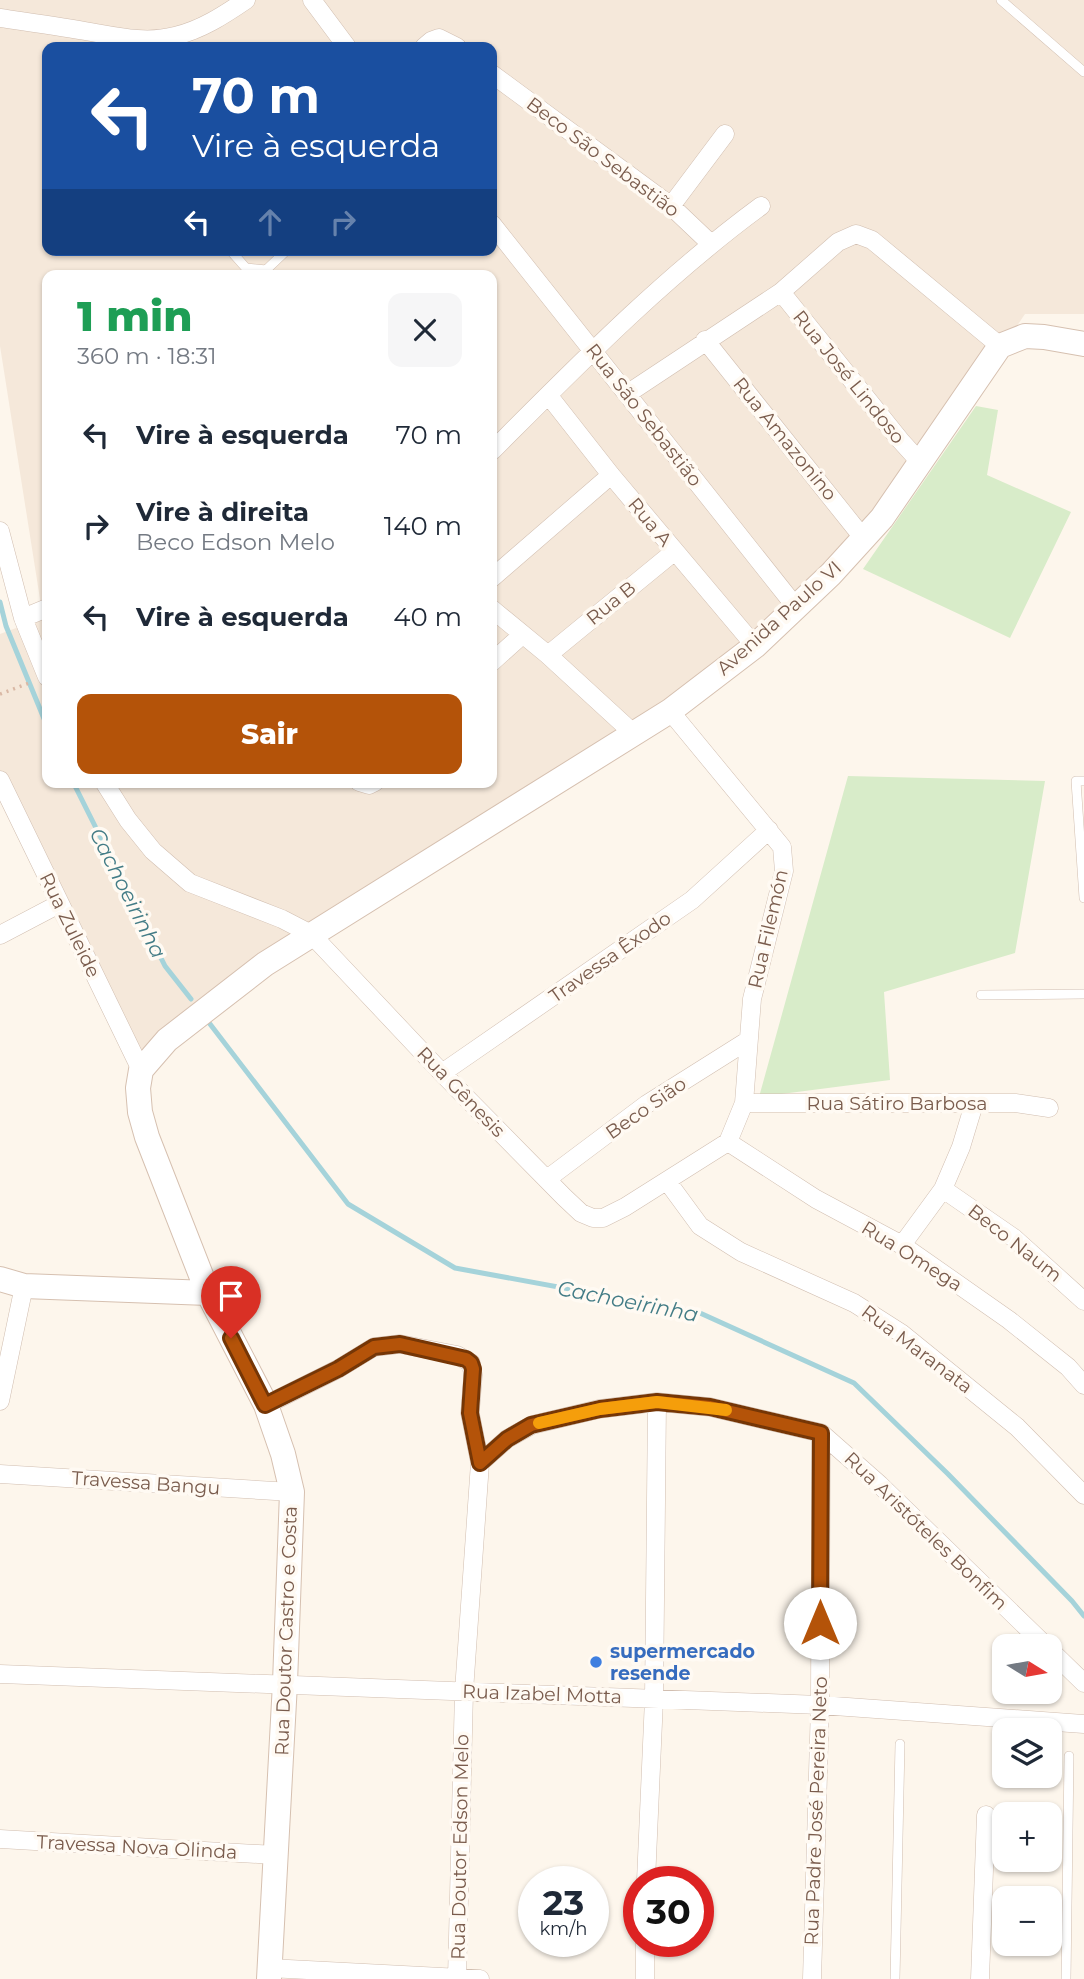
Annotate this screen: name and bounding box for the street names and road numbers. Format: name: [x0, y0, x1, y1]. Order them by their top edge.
street label: Beco São Sebastião: [522, 92, 684, 222]
street label: Rua José Lindoso: [788, 306, 910, 448]
street label: Rua São Sebastião: [581, 339, 707, 491]
street label: Rua Amazonino: [728, 373, 842, 505]
street label: Rua A: [623, 493, 677, 551]
street label: Avenida Paulo VI: [712, 556, 846, 680]
street label: Rua B: [582, 576, 640, 630]
street label: Rua Filemón: [743, 867, 793, 991]
street label: Rua Zuleide: [35, 869, 105, 981]
street label: Travessa Êxodo: [545, 906, 676, 1008]
street label: Rua Gênesis: [412, 1042, 510, 1142]
street label: Beco Sião: [601, 1072, 691, 1144]
street label: Rua Sátiro Barbosa: [807, 1092, 987, 1115]
street label: Beco Naum: [963, 1199, 1067, 1287]
street label: Rua Omega: [857, 1216, 967, 1296]
street label: Rua Maranata: [857, 1300, 977, 1398]
street label: Rua Aristóteles Bonfim: [840, 1447, 1012, 1615]
street label: Travessa Bangu: [71, 1466, 221, 1500]
street label: Rua Doutor Castro e Costa: [270, 1506, 302, 1756]
street label: Rua Padre José Pereira Neto: [800, 1676, 832, 1946]
street label: Rua Izabel Motta: [462, 1680, 622, 1708]
street label: Rua Doutor Edson Melo: [447, 1734, 473, 1960]
street label: Travessa Nova Olinda: [36, 1830, 238, 1864]

